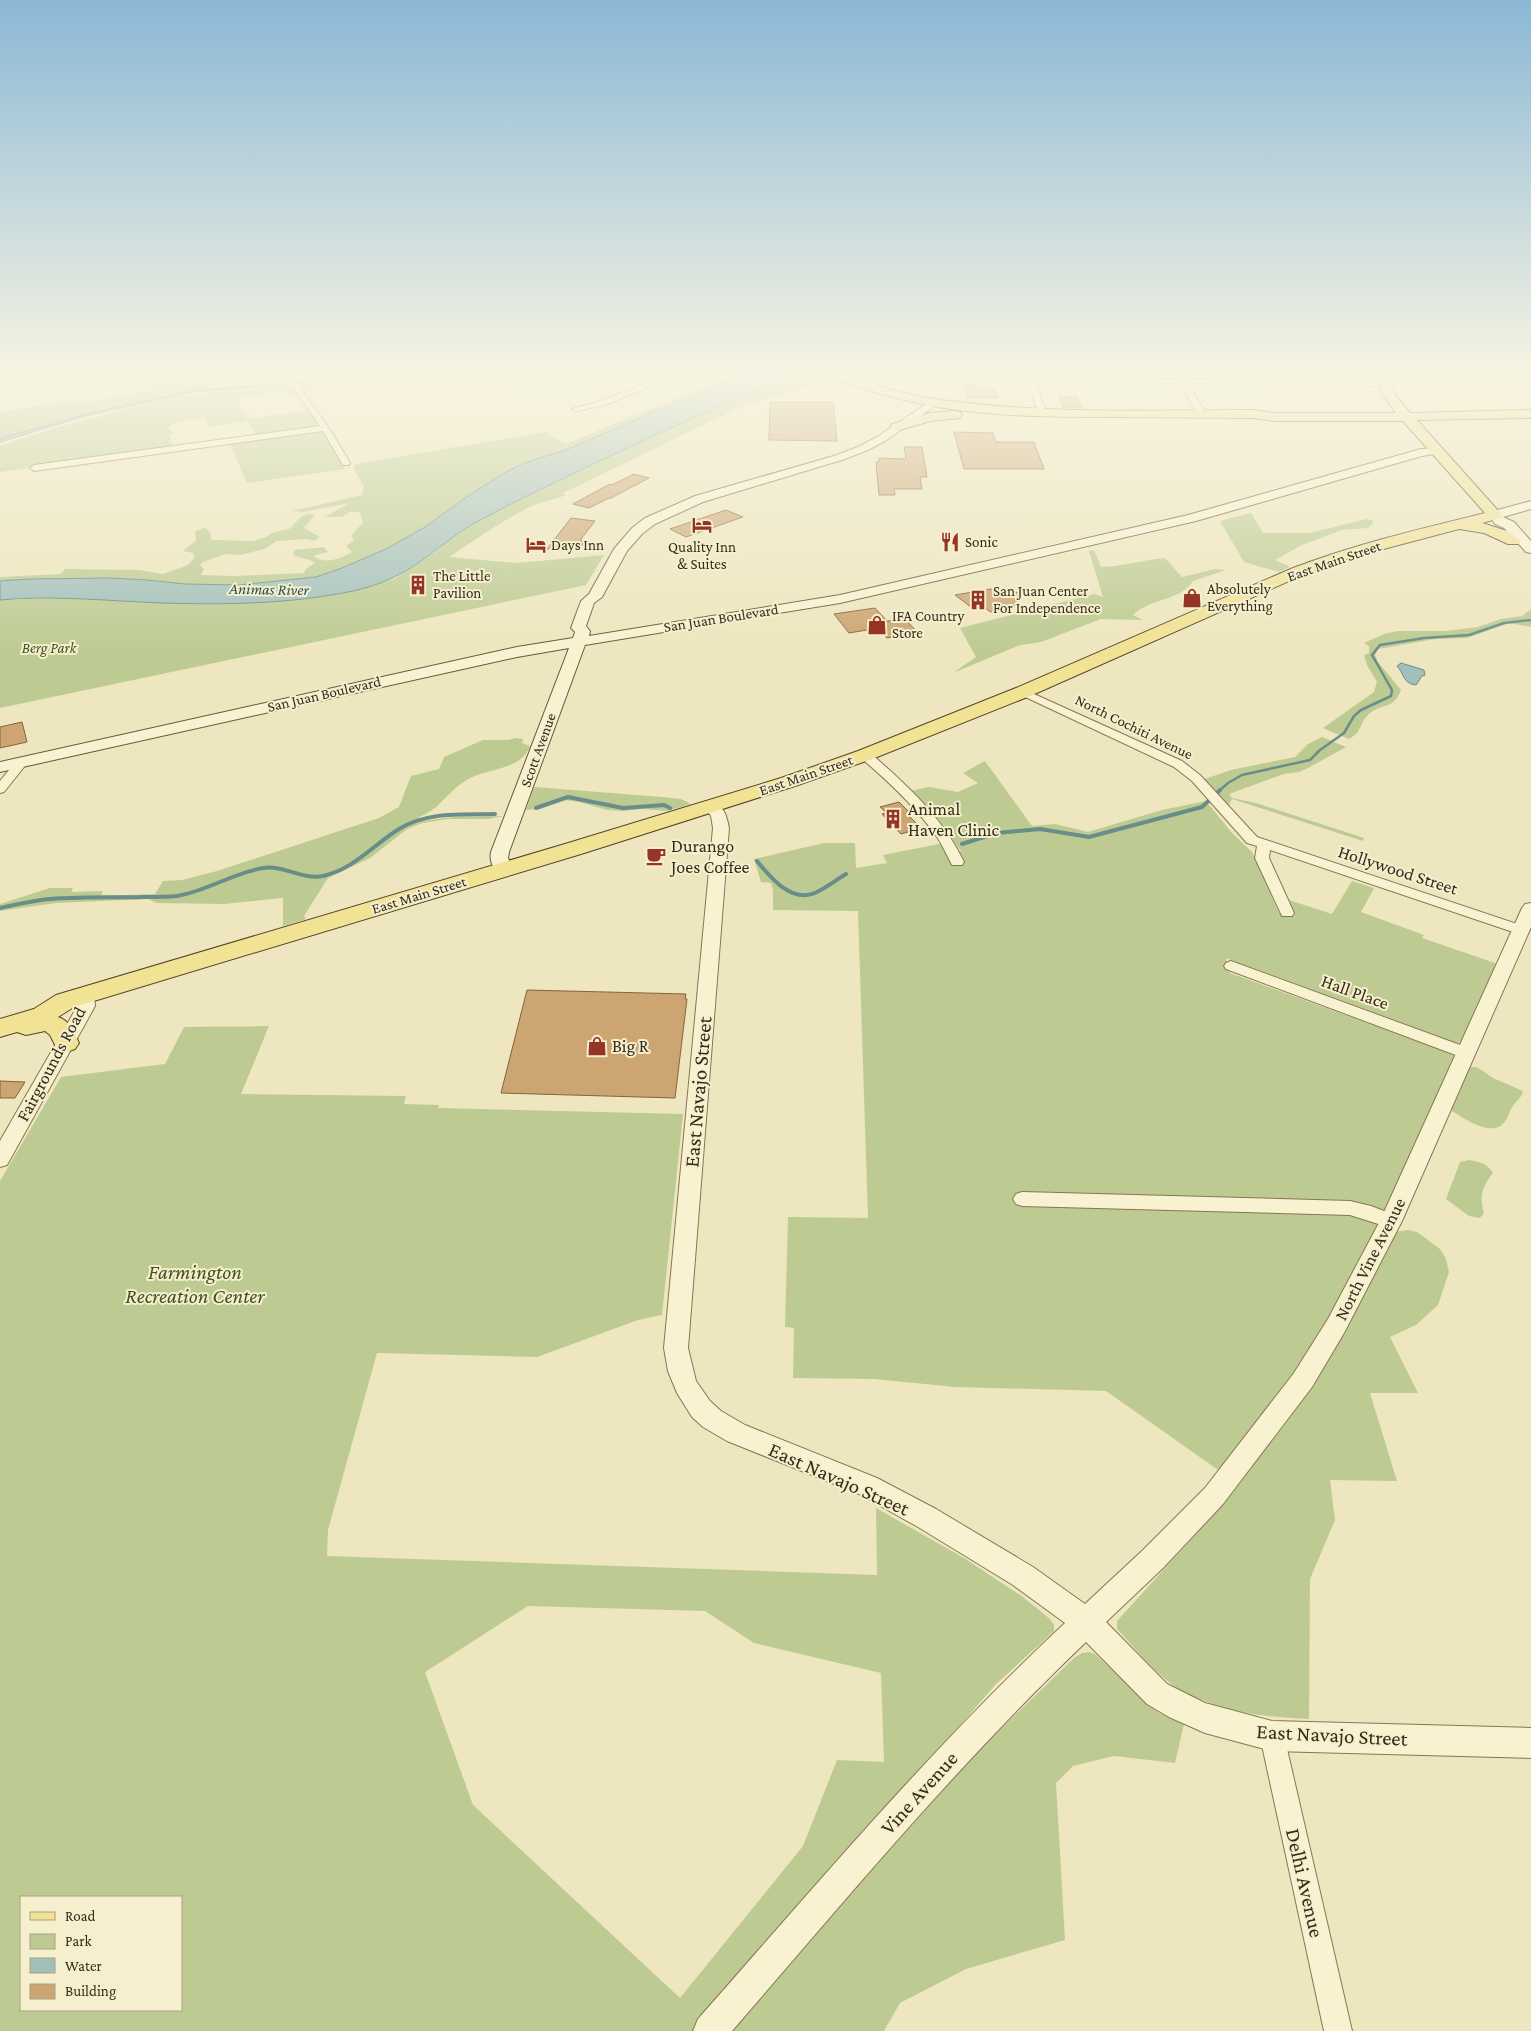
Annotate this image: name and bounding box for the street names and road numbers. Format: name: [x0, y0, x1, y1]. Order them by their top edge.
street label: East Main Street: [1285, 537, 1384, 585]
street label: San Juan Boulevard: [663, 601, 780, 636]
street label: San Juan Boulevard: [266, 673, 383, 716]
street label: North Cochiti Avenue: [1073, 692, 1196, 763]
street label: Scott Avenue: [517, 710, 559, 789]
street label: East Main Street: [757, 751, 856, 799]
street label: Hollywood Street: [1336, 841, 1461, 899]
street label: East Main Street: [370, 873, 469, 917]
street label: Hall Place: [1319, 971, 1392, 1013]
street label: Fairgrounds Road: [12, 1003, 90, 1125]
street label: East Navajo Street: [679, 1014, 717, 1168]
street label: North Vine Avenue: [1331, 1194, 1410, 1324]
street label: East Navajo Street: [765, 1437, 914, 1521]
street label: East Navajo Street: [1256, 1719, 1409, 1751]
street label: Vine Avenue: [875, 1747, 963, 1839]
street label: Delhi Avenue: [1281, 1826, 1329, 1940]

